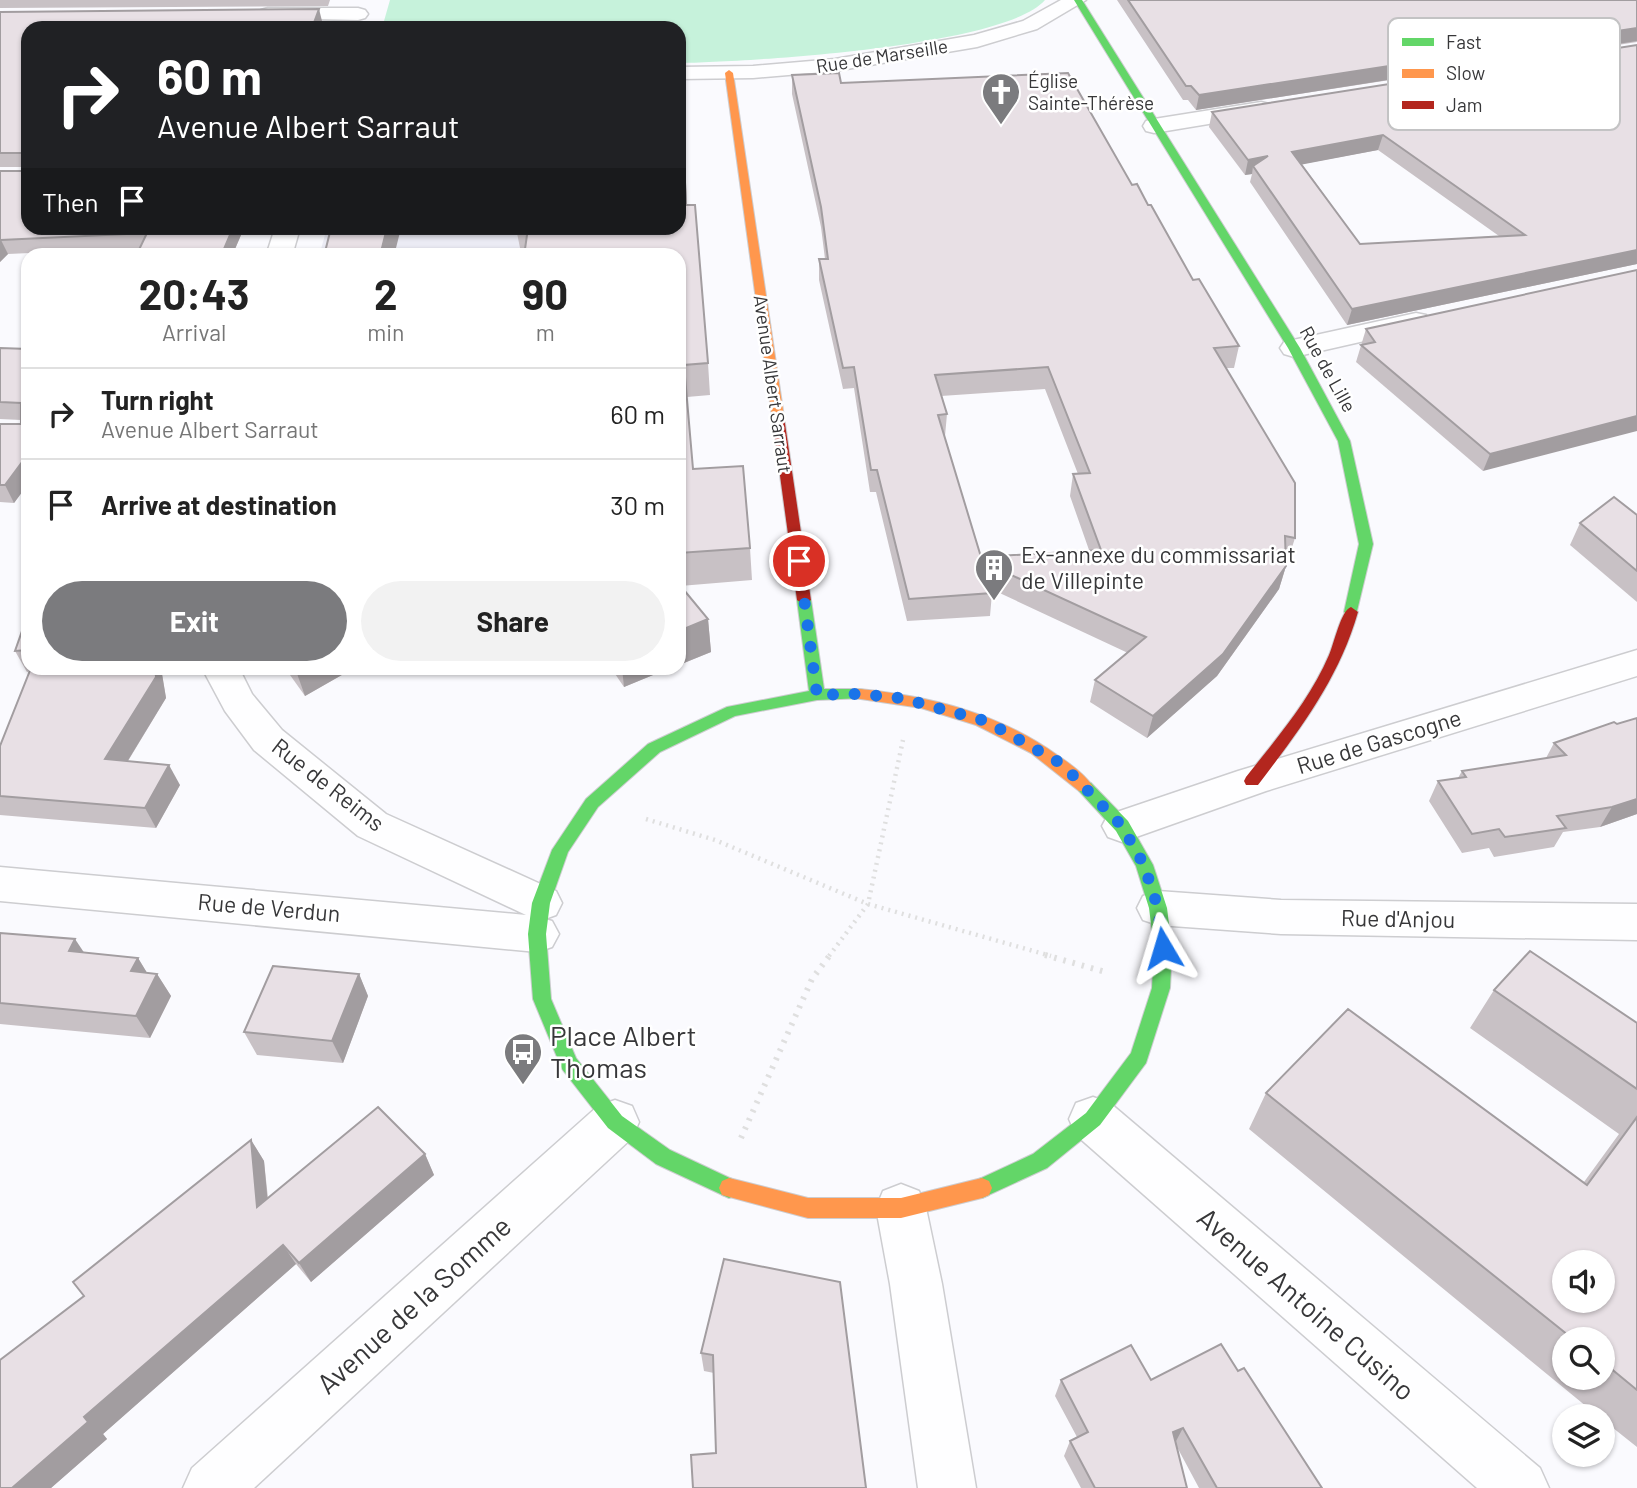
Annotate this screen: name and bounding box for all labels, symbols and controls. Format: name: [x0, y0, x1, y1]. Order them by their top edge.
legend: [1388, 18, 1620, 130]
text: Fast: [1446, 30, 1482, 53]
street label: Rue de Marseille: [814, 34, 949, 77]
text: 60 m: [157, 46, 262, 105]
icon: right: [42, 49, 133, 140]
text: Slow: [1446, 61, 1485, 84]
place label: Église Sainte-Thérèse: [1028, 69, 1154, 114]
church icon: Église Sainte-Thérèse: [980, 71, 1022, 126]
text: Jam: [1446, 93, 1482, 116]
text: Avenue Albert Sarraut: [157, 106, 460, 144]
icon: arrive: [113, 182, 151, 220]
text: Then: [42, 186, 99, 217]
text: 20:43: [139, 268, 249, 318]
text: 2: [374, 268, 398, 318]
text: 90: [522, 268, 568, 318]
street label: Avenue Albert Sarraut: [750, 293, 797, 475]
text: Arrival: [162, 318, 226, 346]
text: min: [367, 318, 404, 346]
text: m: [536, 318, 555, 346]
street label: Rue de Lille: [1295, 322, 1361, 416]
text: Turn right: [101, 384, 214, 415]
icon: right: [42, 395, 80, 433]
text: 60 m: [610, 398, 665, 429]
text: Avenue Albert Sarraut: [101, 415, 319, 443]
icon: arrive: [42, 486, 80, 524]
text: Arrive at destination: [101, 489, 337, 520]
text: 30 m: [610, 489, 665, 520]
pin: [769, 531, 829, 591]
place label: Ex-annexe du commissariat de Villepinte: [1021, 540, 1296, 594]
icon: arrive: [780, 542, 818, 580]
building icon: Ex-annexe du commissariat de Villepinte: [973, 547, 1015, 602]
button: Exit: [42, 581, 347, 661]
button: Share: [361, 581, 665, 661]
street label: Rue de Gascogne: [1293, 703, 1464, 779]
street label: Rue de Reims: [267, 732, 390, 837]
street label: Rue de Verdun: [197, 887, 341, 927]
street label: Rue d'Anjou: [1341, 903, 1455, 933]
position arrow: [1126, 911, 1200, 985]
place label: Place Albert Thomas: [550, 1018, 697, 1084]
bus stop icon: Place Albert Thomas: [502, 1031, 544, 1086]
street label: Avenue Antoine Cusino: [1191, 1200, 1422, 1407]
street label: Avenue de la Somme: [309, 1208, 517, 1400]
map controls: [1552, 1250, 1615, 1467]
button: sound: [1552, 1250, 1615, 1313]
button: search: [1552, 1327, 1615, 1390]
button: layers: [1552, 1404, 1615, 1467]

